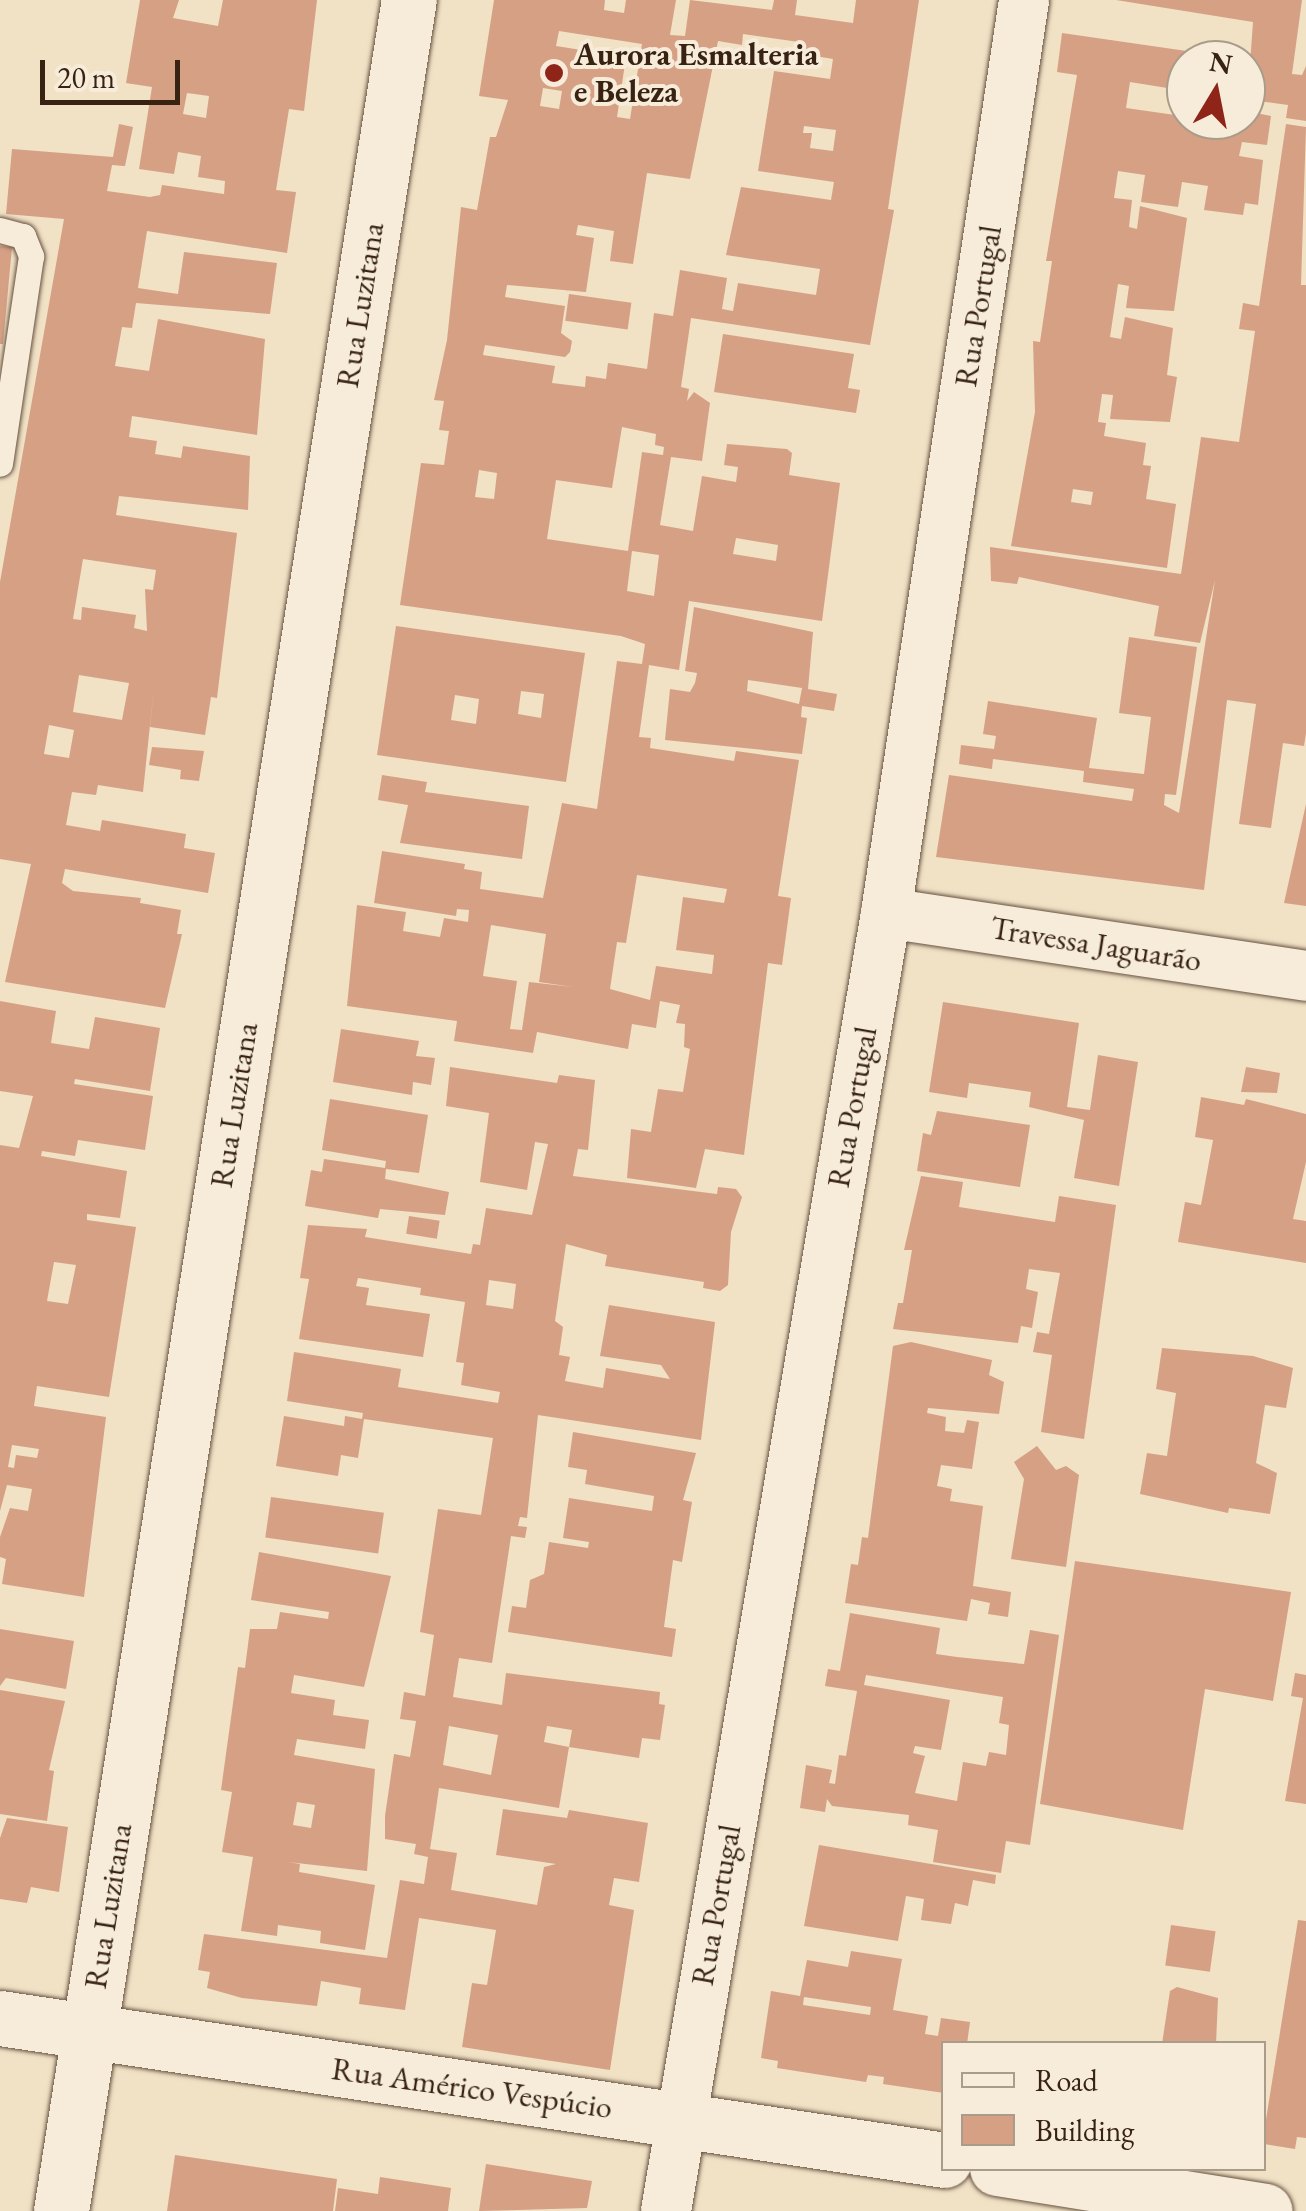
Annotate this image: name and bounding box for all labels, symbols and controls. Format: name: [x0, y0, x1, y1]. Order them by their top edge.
place label: Aurora Esmalteria e Beleza: [574, 36, 818, 111]
scale bar: [45, 40, 185, 102]
north arrow: [1166, 40, 1266, 140]
text: N: [1207, 43, 1235, 82]
text: 20 m: [57, 58, 115, 97]
marker: Aurora Esmalteria e Beleza: [543, 62, 565, 84]
street label: Rua Luzitana: [328, 220, 392, 390]
street label: Rua Portugal: [946, 223, 1010, 389]
street label: Travessa Jaguarão: [988, 908, 1204, 980]
street label: Rua Luzitana: [202, 1020, 266, 1190]
street label: Rua Portugal: [819, 1024, 885, 1190]
street label: Rua Luzitana: [76, 1821, 140, 1991]
street label: Rua Portugal: [683, 1822, 749, 1988]
legend: [941, 2041, 1266, 2171]
street label: Rua Américo Vespúcio: [329, 2049, 615, 2127]
text: Road: [1035, 2061, 1098, 2100]
text: Building: [1035, 2111, 1134, 2150]

